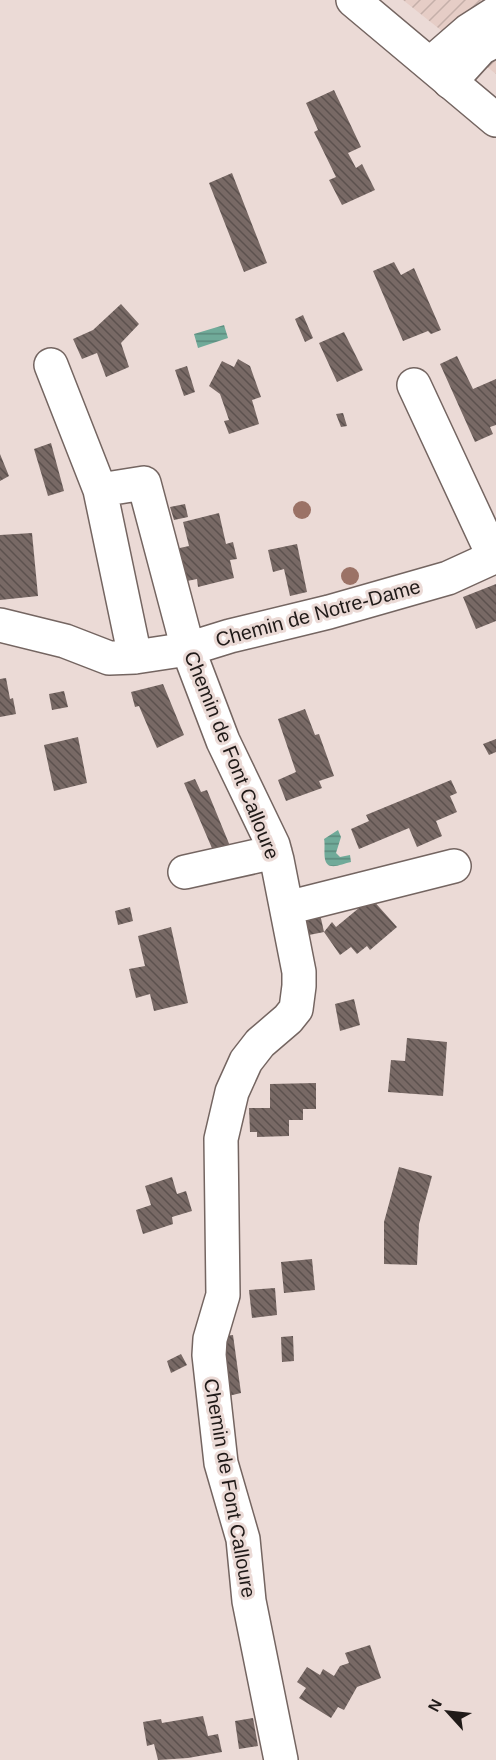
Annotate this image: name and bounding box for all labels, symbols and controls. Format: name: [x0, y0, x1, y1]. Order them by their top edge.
street label: Chemin de Notre-Dame: [213, 575, 423, 651]
street label: Chemin de Font Calloure: [180, 648, 284, 862]
street label: Chemin de Font Calloure: [200, 1377, 260, 1599]
north arrow: [418, 1682, 478, 1742]
text: N: [425, 1696, 445, 1714]

